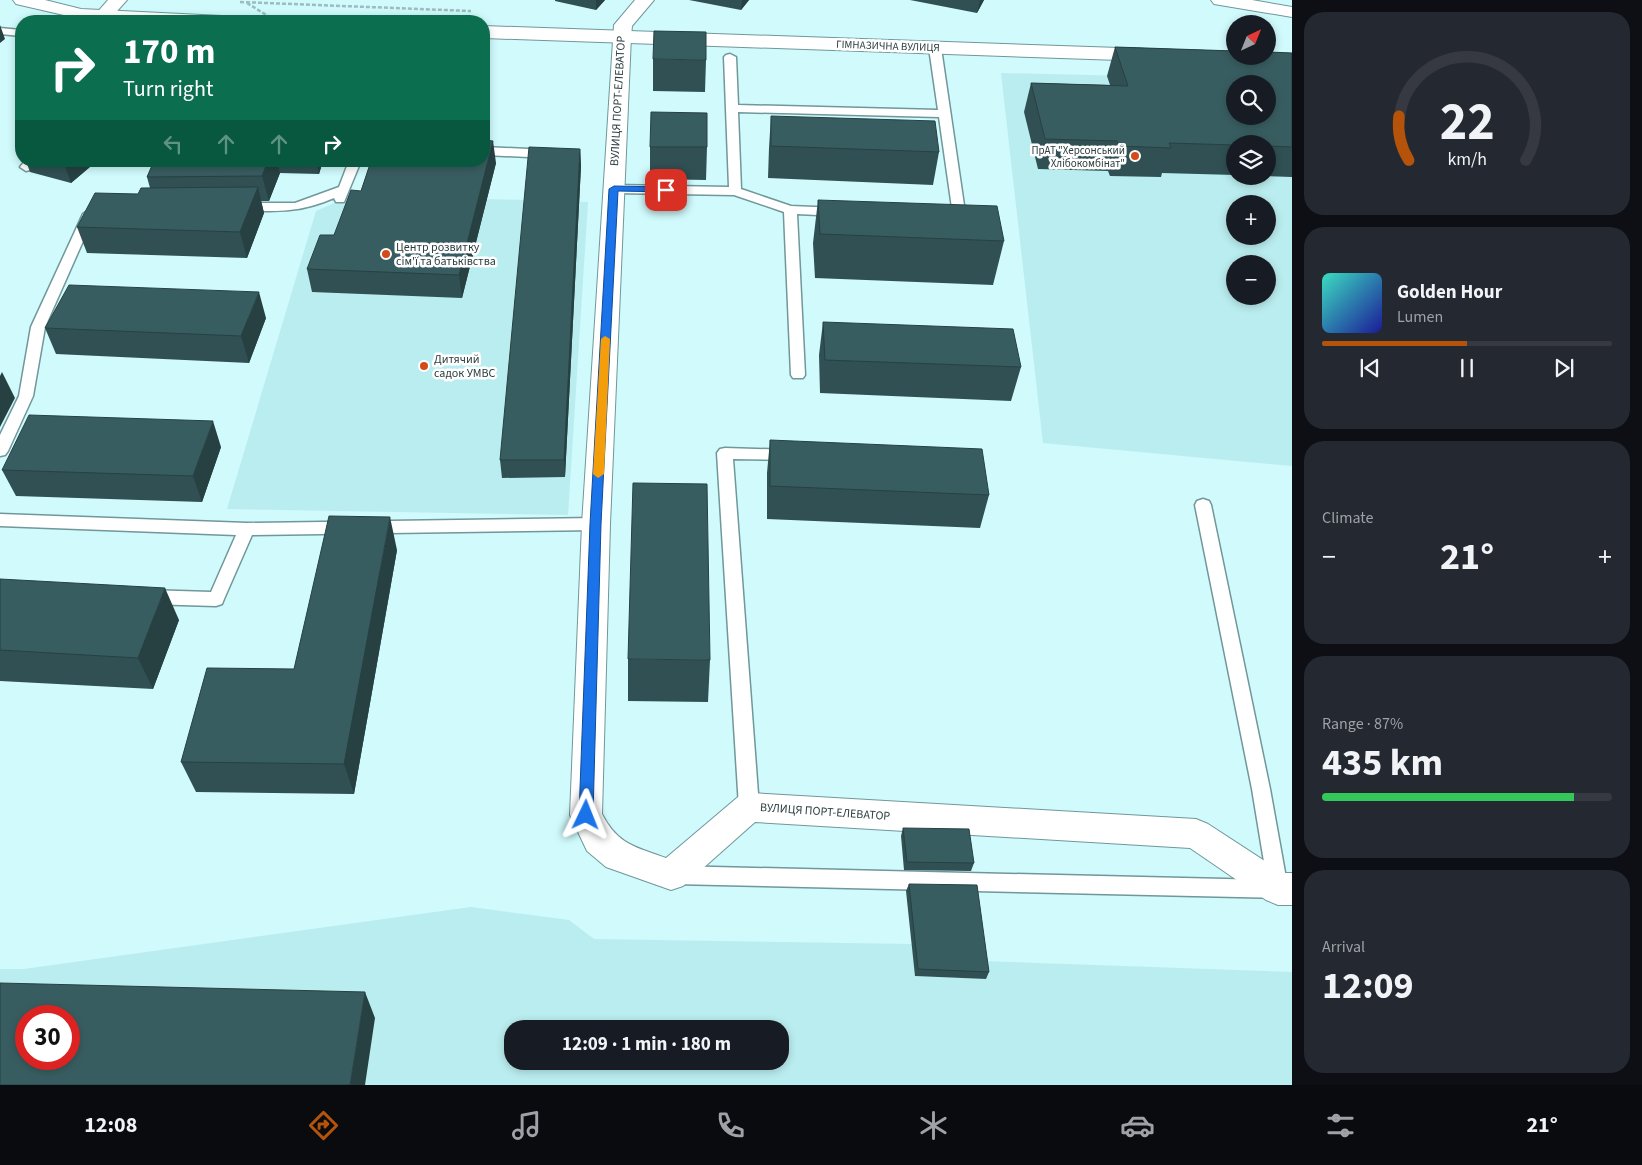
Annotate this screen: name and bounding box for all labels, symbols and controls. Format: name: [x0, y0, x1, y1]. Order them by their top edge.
north arrow: [1226, 15, 1276, 65]
map controls: [1226, 15, 1276, 305]
text: 170 m: [123, 27, 215, 77]
icon: right: [40, 35, 105, 100]
street label: ВУЛИЦЯ ПОРТ-ЕЛЕВАТОР: [606, 35, 630, 167]
street label: ГІМНАЗИЧНА ВУЛИЦЯ: [836, 37, 940, 55]
text: Turn right: [123, 73, 213, 105]
button: search: [1226, 75, 1276, 125]
text: 22: [1440, 86, 1494, 160]
icon: left: [159, 130, 187, 158]
icon: ahead: [212, 130, 240, 158]
icon: ahead: [265, 130, 293, 158]
icon: right: [318, 130, 346, 158]
button: layers: [1226, 135, 1276, 185]
place label: ПрАТ "Херсонський Хлібокомбінат": [1031, 143, 1125, 171]
text: km/h: [1447, 147, 1487, 172]
marker: ПрАТ "Херсонський Хлібокомбінат": [1129, 150, 1141, 162]
pin: [645, 169, 687, 211]
icon: arrive: [652, 176, 680, 204]
button: +: [1226, 195, 1276, 245]
place label: Центр розвитку сім'ї та батьківства: [396, 239, 496, 270]
marker: Центр розвитку сім'ї та батьківства: [380, 248, 392, 260]
button: −: [1226, 255, 1276, 305]
text: Golden Hour: [1397, 279, 1502, 306]
text: Lumen: [1397, 306, 1443, 328]
place label: Дитячий садок УМВС: [434, 351, 496, 382]
icon: previous: [1356, 354, 1384, 382]
icon: pause: [1453, 354, 1481, 382]
icon: next: [1550, 354, 1578, 382]
marker: Дитячий садок УМВС: [418, 360, 430, 372]
text: Climate: [1322, 507, 1373, 529]
text: 21°: [1440, 530, 1494, 584]
text: −: [1322, 537, 1336, 577]
text: +: [1598, 537, 1612, 577]
text: Range · 87%: [1322, 713, 1403, 735]
text: 435 km: [1322, 736, 1443, 790]
position arrow: [559, 788, 611, 840]
street label: ВУЛИЦЯ ПОРТ-ЕЛЕВАТОР: [759, 799, 891, 825]
text: Arrival: [1322, 936, 1365, 958]
text: 12:09: [1322, 959, 1414, 1013]
speed limit sign: 30: [15, 1005, 80, 1070]
text: 12:09 · 1 min · 180 m: [562, 1031, 731, 1058]
icon: directions: [306, 1108, 341, 1143]
icon: music: [509, 1108, 544, 1143]
icon: phone: [713, 1108, 748, 1143]
icon: climate: [916, 1108, 951, 1143]
icon: car: [1120, 1108, 1155, 1143]
icon: filters: [1323, 1108, 1358, 1143]
text: 12:08: [84, 1109, 137, 1141]
text: 21°: [1526, 1109, 1558, 1141]

